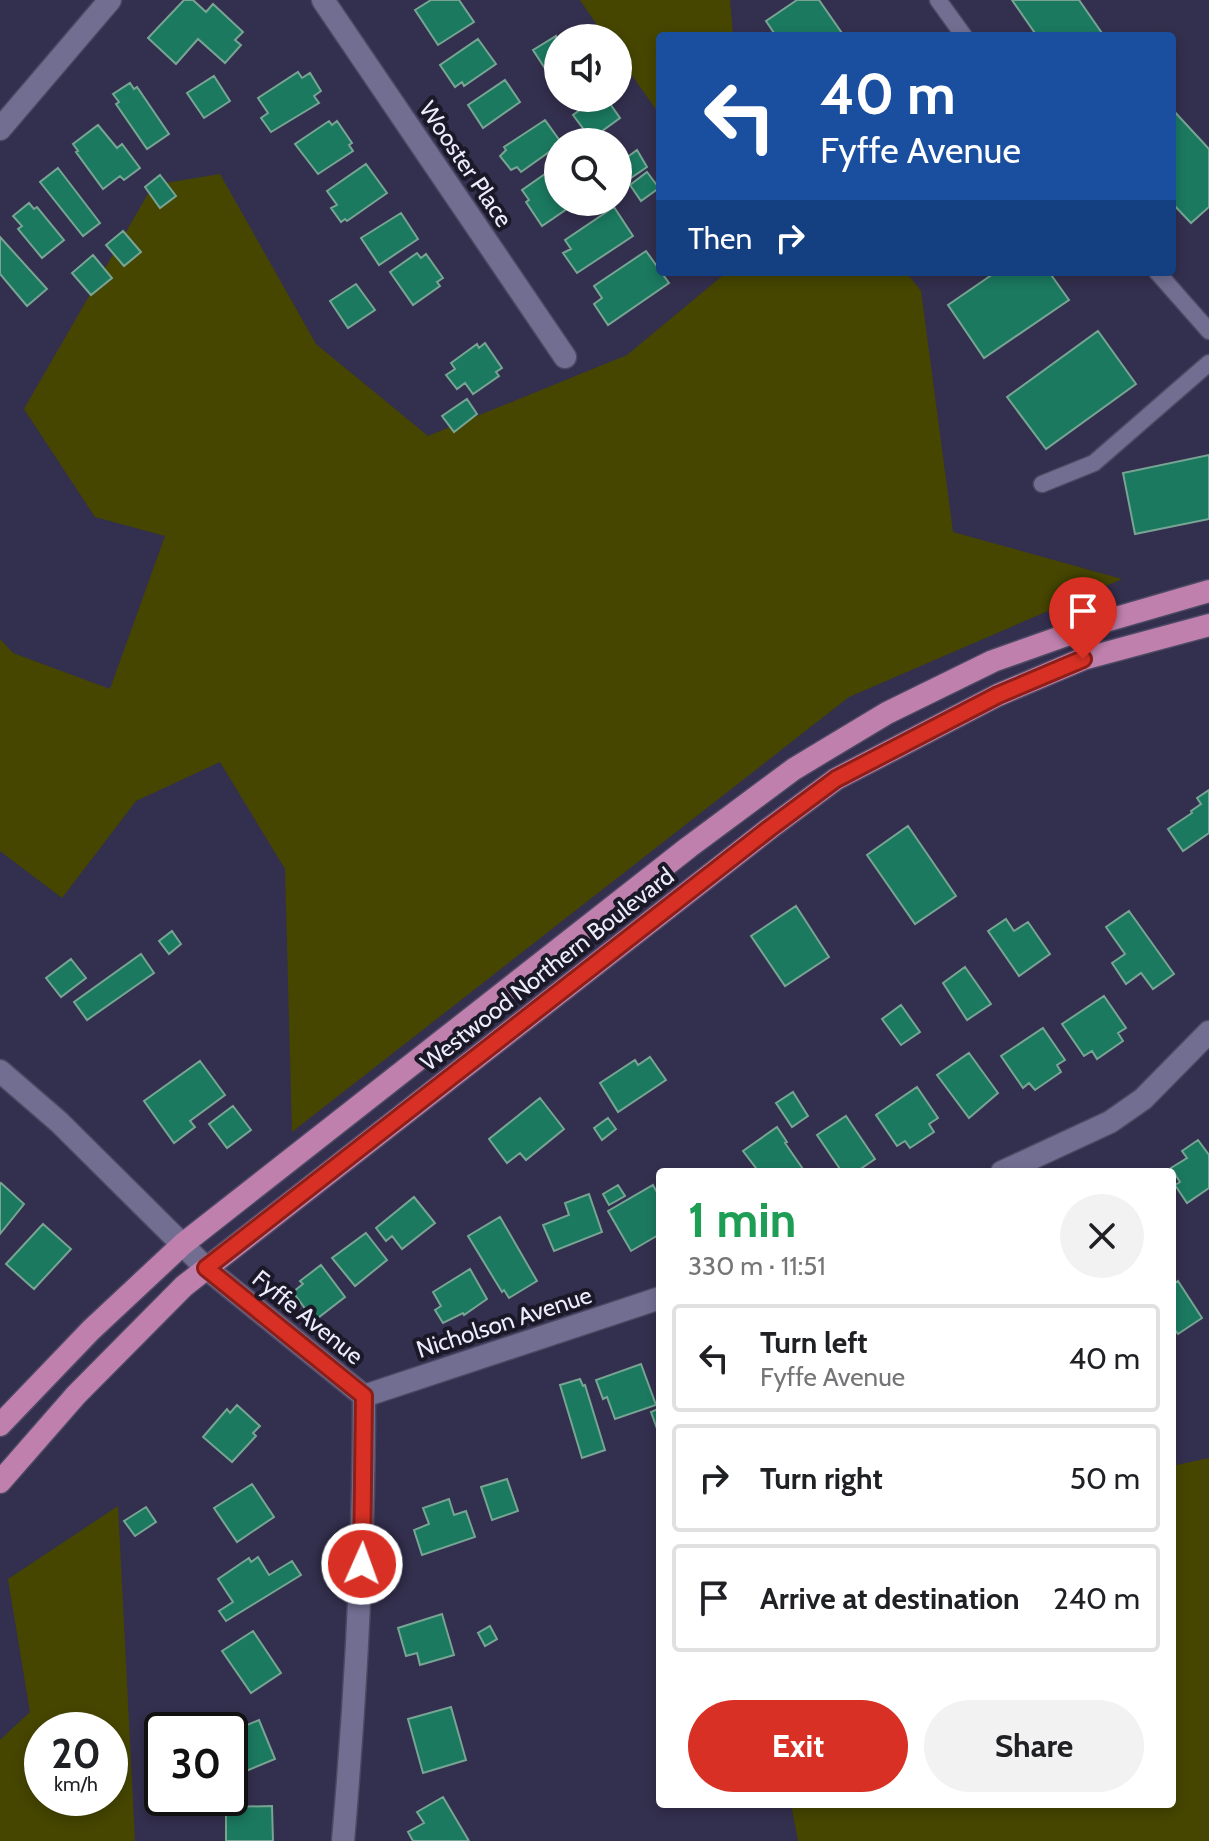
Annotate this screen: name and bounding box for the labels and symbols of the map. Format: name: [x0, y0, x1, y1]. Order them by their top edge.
street label: Wooster Place: [413, 96, 519, 232]
pin: [1049, 577, 1117, 659]
street label: Westwood Northern Boulevard: [415, 861, 679, 1077]
street label: Fyffe Avenue: [247, 1264, 369, 1370]
street label: Nicholson Avenue: [413, 1280, 595, 1364]
position arrow: [320, 1522, 404, 1606]
speed limit sign: 30: [144, 1712, 248, 1816]

